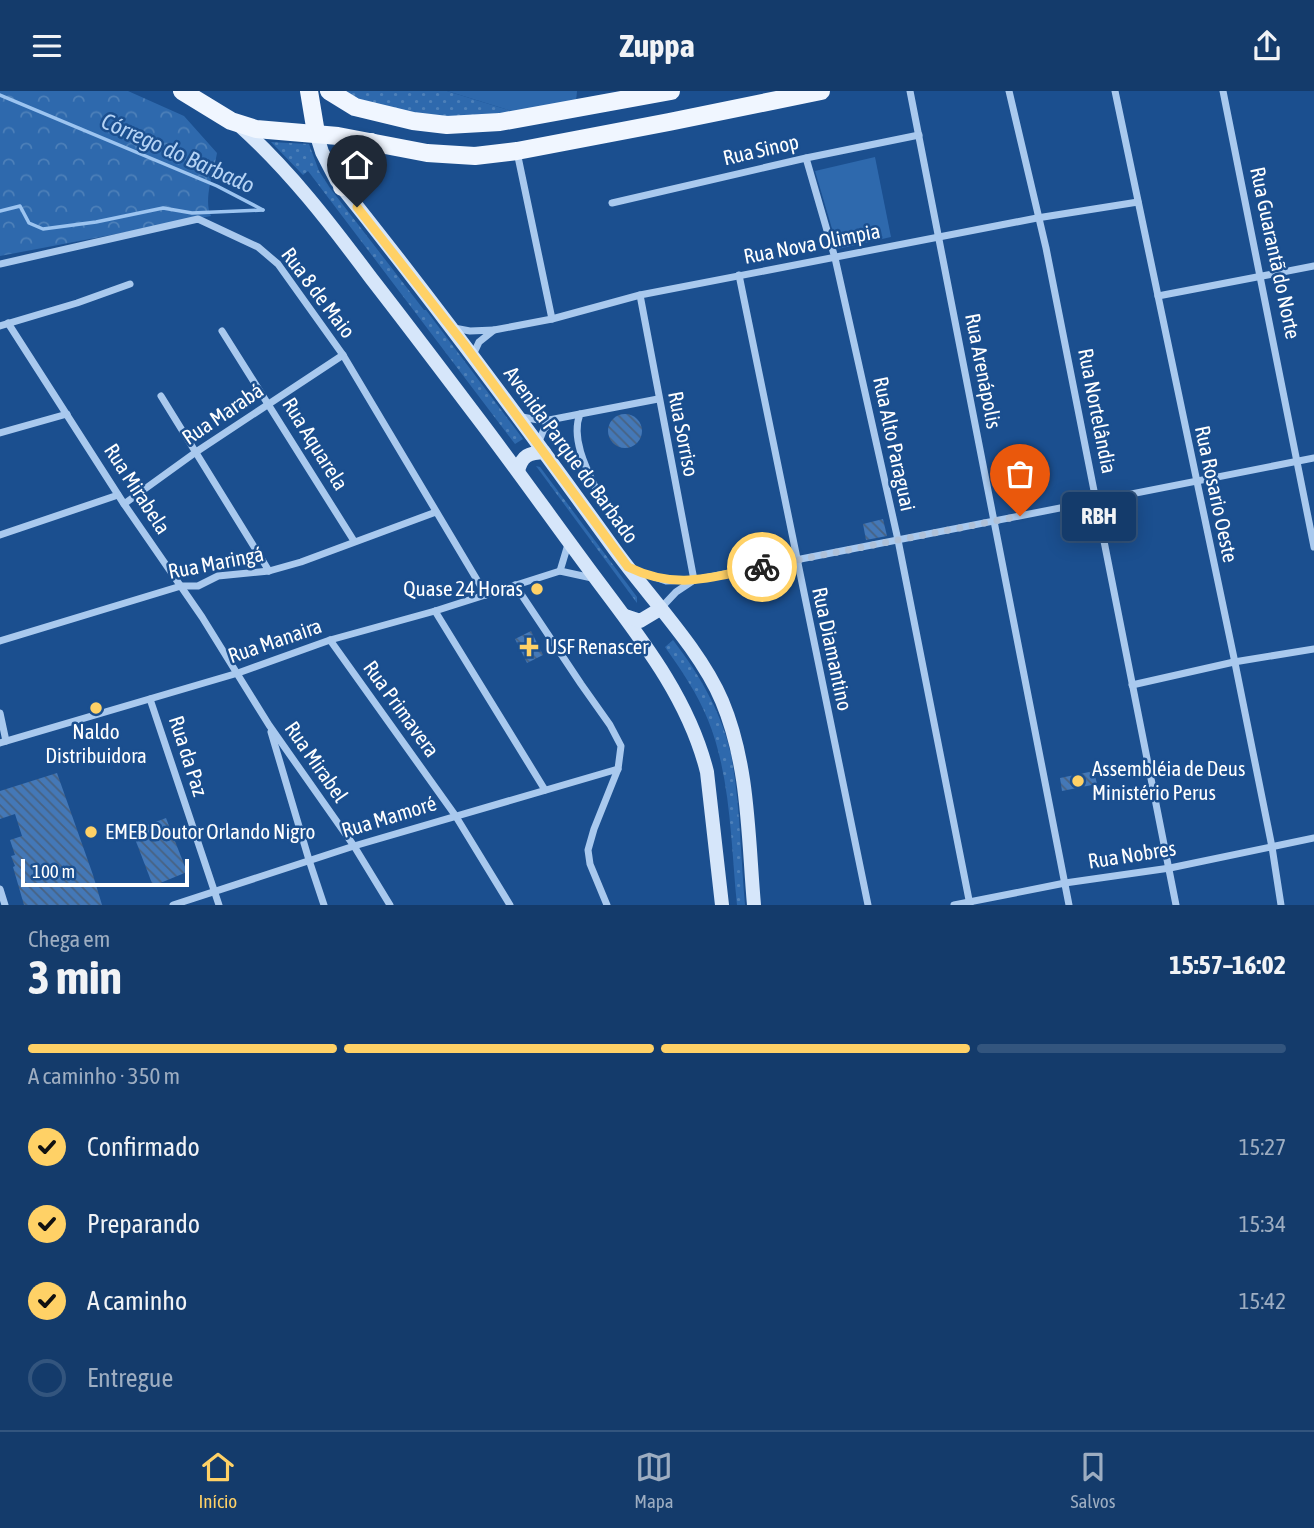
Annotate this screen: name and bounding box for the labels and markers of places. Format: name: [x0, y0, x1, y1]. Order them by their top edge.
pin: [327, 135, 387, 207]
pin: [990, 444, 1050, 516]
callout: RBH: [1062, 491, 1136, 541]
place label: Quase 24 Horas: [403, 576, 523, 600]
marker: Quase 24 Horas: [529, 581, 545, 597]
place label: USF Renascer: [545, 634, 649, 658]
marker: USF Renascer: [519, 637, 539, 657]
marker: Naldo Distribuidora: [88, 700, 104, 716]
place label: Naldo Distribuidora: [45, 719, 147, 767]
place label: Assembléia de Deus Ministério Perus: [1092, 756, 1245, 804]
marker: Assembléia de Deus Ministério Perus: [1070, 773, 1086, 789]
place label: EMEB Doutor Orlando Nigro: [105, 819, 315, 843]
marker: EMEB Doutor Orlando Nigro: [83, 824, 99, 840]

